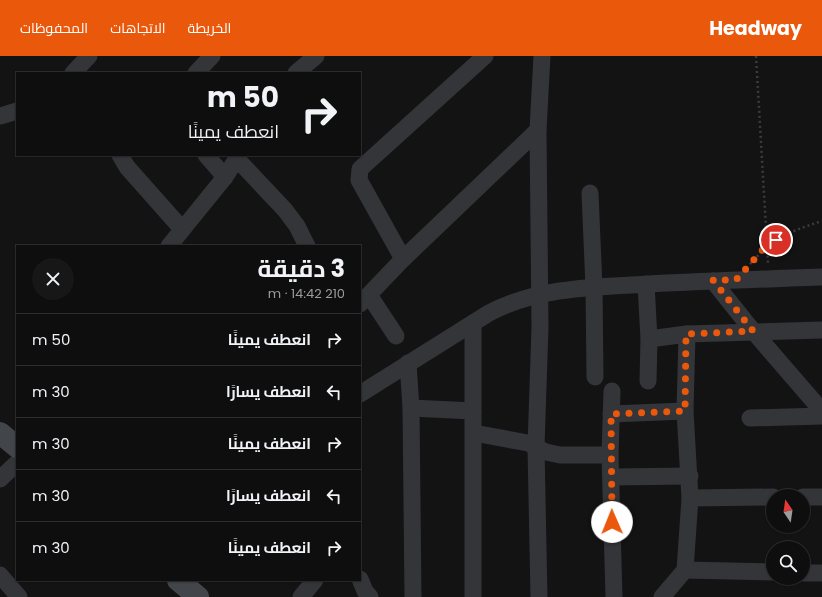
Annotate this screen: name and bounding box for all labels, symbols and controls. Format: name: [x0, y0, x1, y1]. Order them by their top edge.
text: Headway: [709, 15, 802, 42]
text: المحفوظات: [20, 18, 88, 38]
text: الاتجاهات: [110, 18, 166, 38]
text: الخريطة: [188, 18, 231, 38]
text: 50 m: [207, 78, 279, 117]
icon: right: [293, 88, 345, 140]
text: انعطف يمينًا: [188, 119, 279, 144]
pin: [759, 223, 793, 257]
icon: arrive: [765, 229, 787, 251]
text: 3 دقيقة: [258, 252, 345, 285]
button: close: [32, 258, 74, 300]
text: 210 m · 14:42: [268, 284, 345, 303]
text: 50 m: [32, 329, 70, 350]
text: انعطف يمينًا: [228, 329, 311, 350]
icon: right: [323, 329, 345, 351]
text: 30 m: [32, 381, 70, 402]
text: انعطف يسارًا: [226, 381, 311, 402]
icon: left: [323, 381, 345, 403]
text: 30 m: [32, 433, 70, 454]
text: انعطف يمينًا: [228, 433, 311, 454]
icon: right: [323, 433, 345, 455]
text: 30 m: [32, 485, 70, 506]
text: انعطف يسارًا: [226, 485, 311, 506]
icon: left: [323, 485, 345, 507]
north arrow: [766, 489, 810, 533]
map controls: [766, 489, 810, 585]
position arrow: [591, 501, 633, 543]
text: 30 m: [32, 537, 70, 558]
text: انعطف يمينًا: [228, 537, 311, 558]
icon: right: [323, 537, 345, 559]
button: search: [766, 541, 810, 585]

